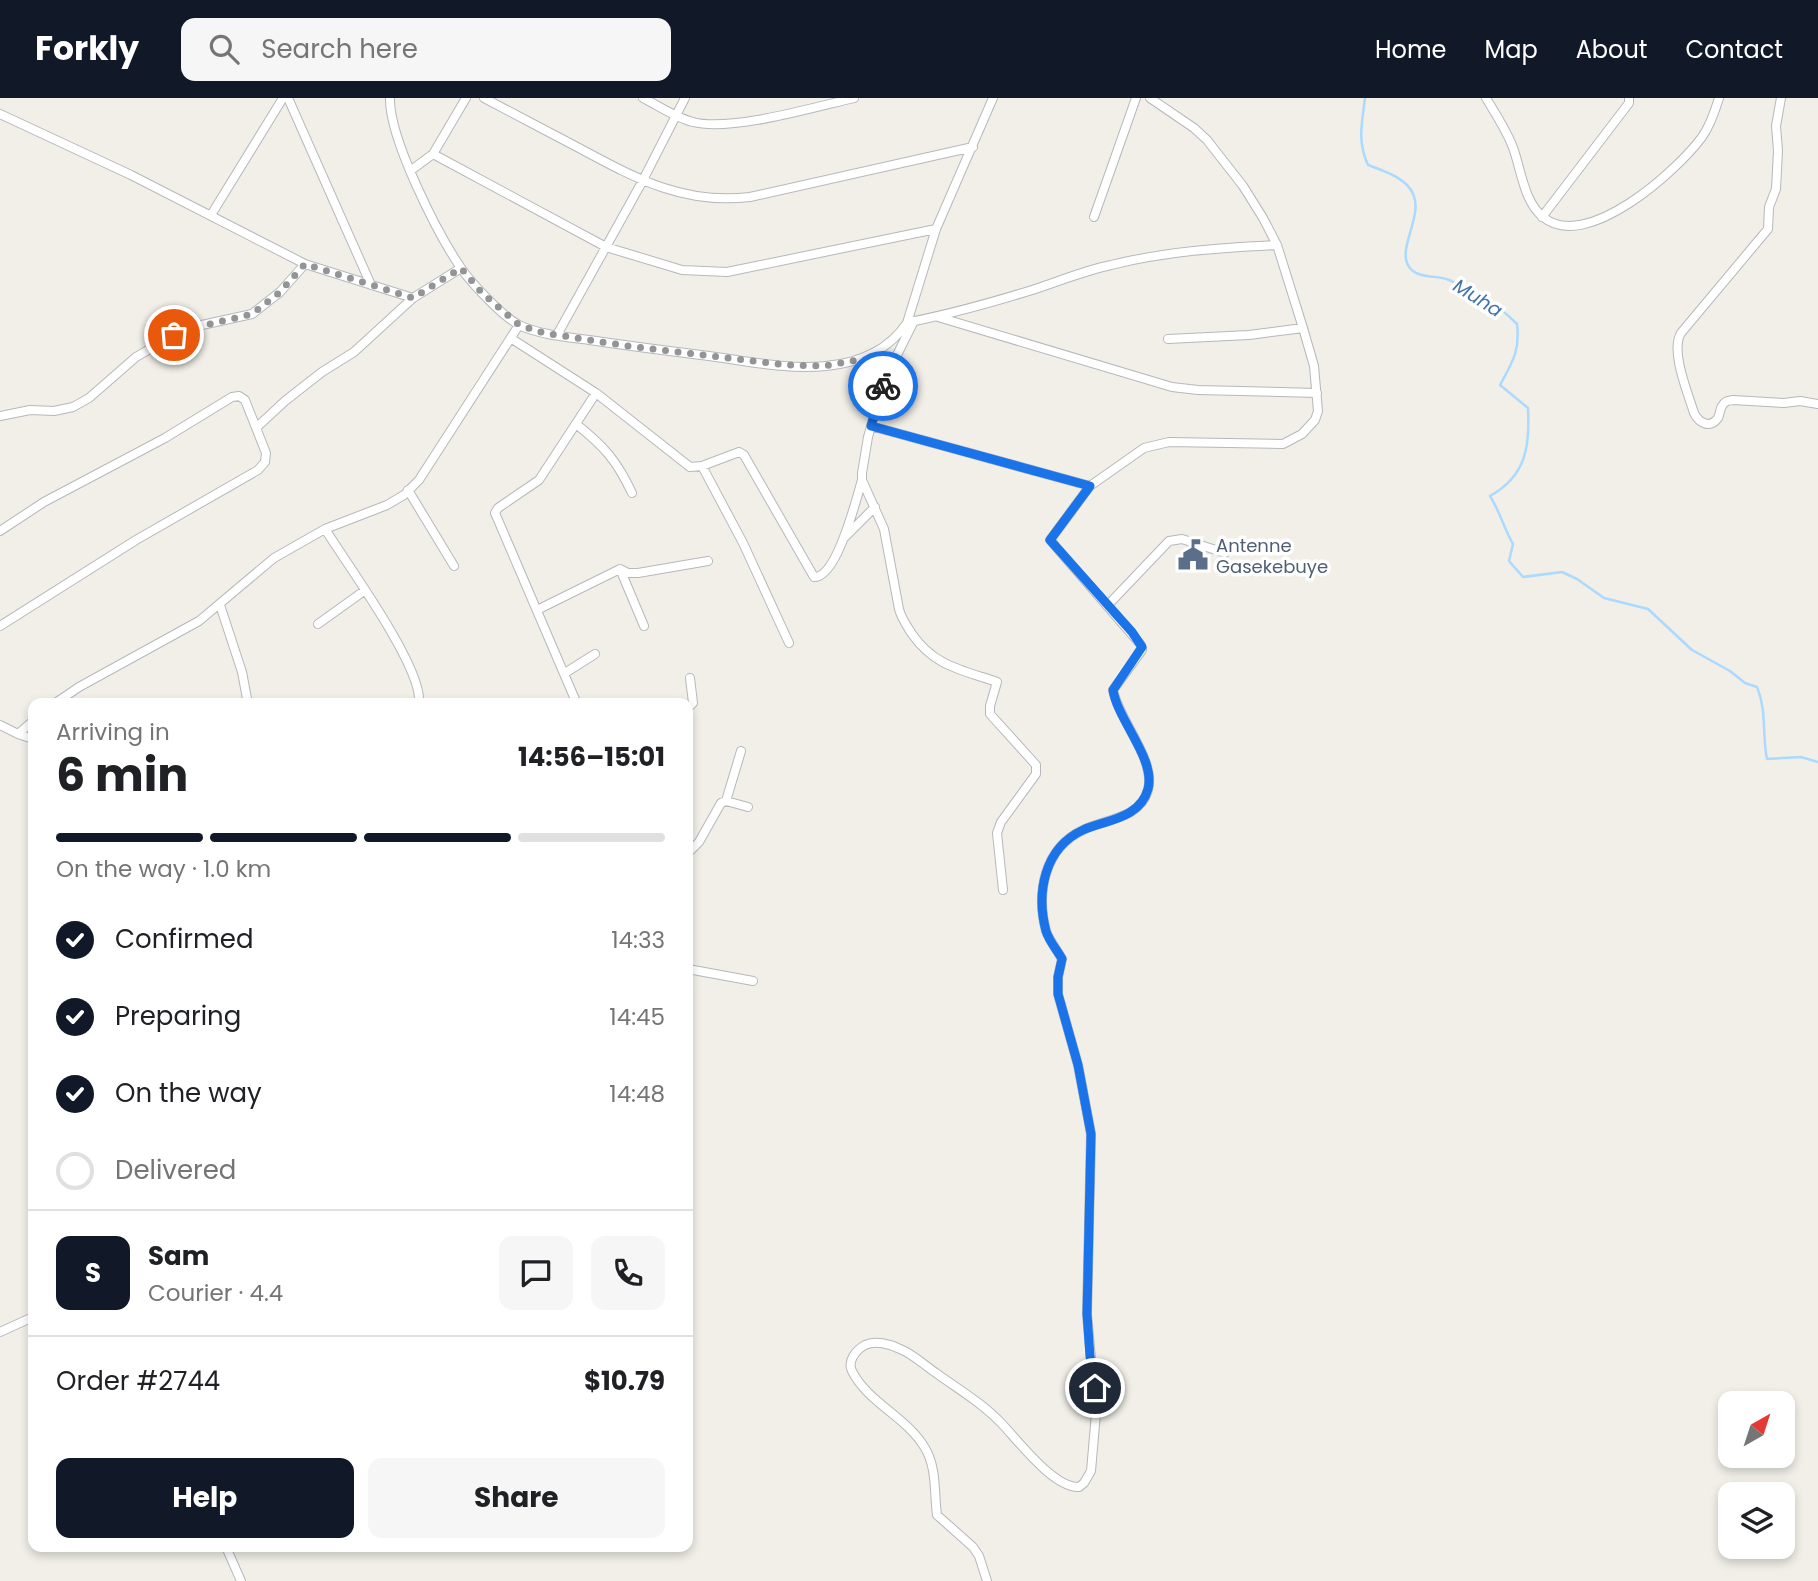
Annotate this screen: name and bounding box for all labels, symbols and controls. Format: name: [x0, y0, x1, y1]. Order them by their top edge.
search box: [181, 18, 671, 81]
text: Forkly: [35, 25, 139, 72]
icon: search: [205, 30, 243, 68]
text: Search here: [261, 31, 418, 67]
text: Home: [1375, 33, 1447, 66]
text: Map: [1485, 33, 1538, 66]
text: About: [1576, 33, 1647, 66]
text: Contact: [1685, 33, 1783, 66]
water label: Muha: [1448, 272, 1508, 324]
pin: [144, 305, 204, 365]
icon: bag: [155, 316, 193, 354]
courier: [848, 351, 918, 421]
icon: bike: [864, 367, 902, 405]
place label: Antenne Gasekebuye: [1216, 533, 1328, 579]
public building icon: Antenne Gasekebuye: [1176, 538, 1210, 572]
text: Arriving in: [56, 716, 170, 748]
text: 14:56–15:01: [518, 739, 665, 775]
text: 6 min: [56, 743, 188, 807]
text: On the way · 1.0 km: [56, 853, 271, 885]
icon: check: [56, 921, 94, 959]
text: Confirmed: [115, 921, 253, 957]
text: 14:33: [611, 924, 665, 956]
icon: check: [56, 998, 94, 1036]
text: Preparing: [115, 998, 241, 1034]
text: 14:45: [609, 1001, 665, 1033]
icon: check: [56, 1075, 94, 1113]
text: On the way: [115, 1075, 262, 1111]
text: 14:48: [609, 1078, 665, 1110]
text: Delivered: [115, 1152, 236, 1188]
button: chat: [499, 1236, 573, 1310]
button: phone: [591, 1236, 665, 1310]
text: Sam: [148, 1238, 209, 1274]
text: S: [85, 1255, 101, 1291]
text: Courier · 4.4: [148, 1277, 283, 1309]
pin: [1065, 1358, 1125, 1418]
text: Order #2744: [56, 1363, 220, 1399]
text: $10.79: [584, 1363, 665, 1399]
icon: home: [1076, 1369, 1114, 1407]
north arrow: [1718, 1391, 1796, 1468]
map controls: [1718, 1391, 1795, 1559]
button: Help: [56, 1458, 354, 1538]
button: Share: [368, 1458, 665, 1538]
button: layers: [1718, 1482, 1795, 1559]

